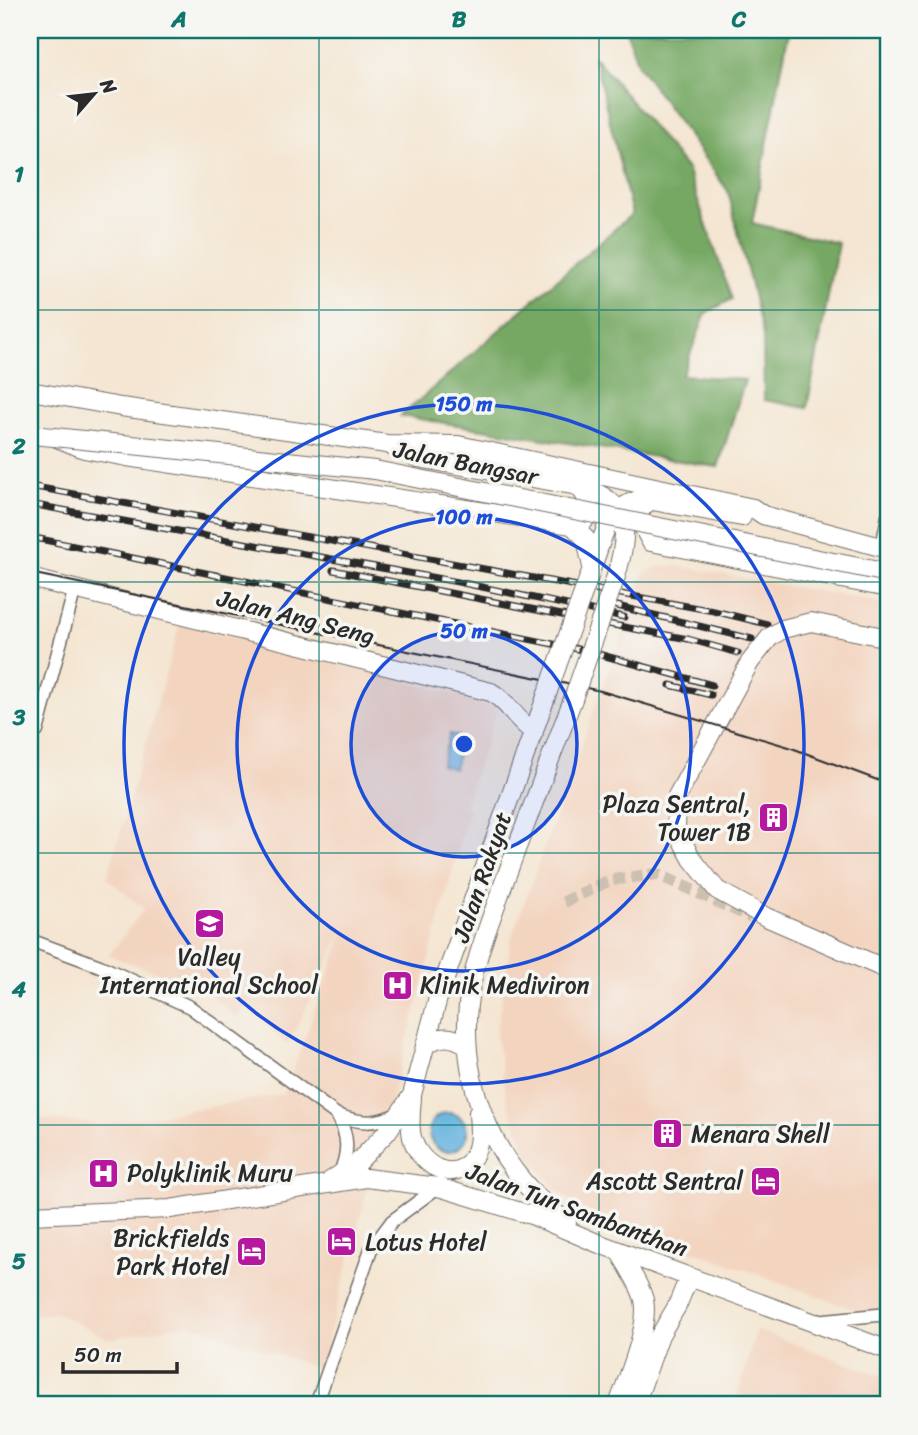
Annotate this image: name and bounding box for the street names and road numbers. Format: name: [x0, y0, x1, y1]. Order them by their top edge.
street label: Jalan Bangsar: [389, 428, 543, 498]
street label: Jalan Ang Seng: [212, 577, 379, 657]
street label: Jalan Rakyat: [440, 806, 524, 949]
street label: Jalan Tun Sambanthan: [459, 1150, 694, 1270]

